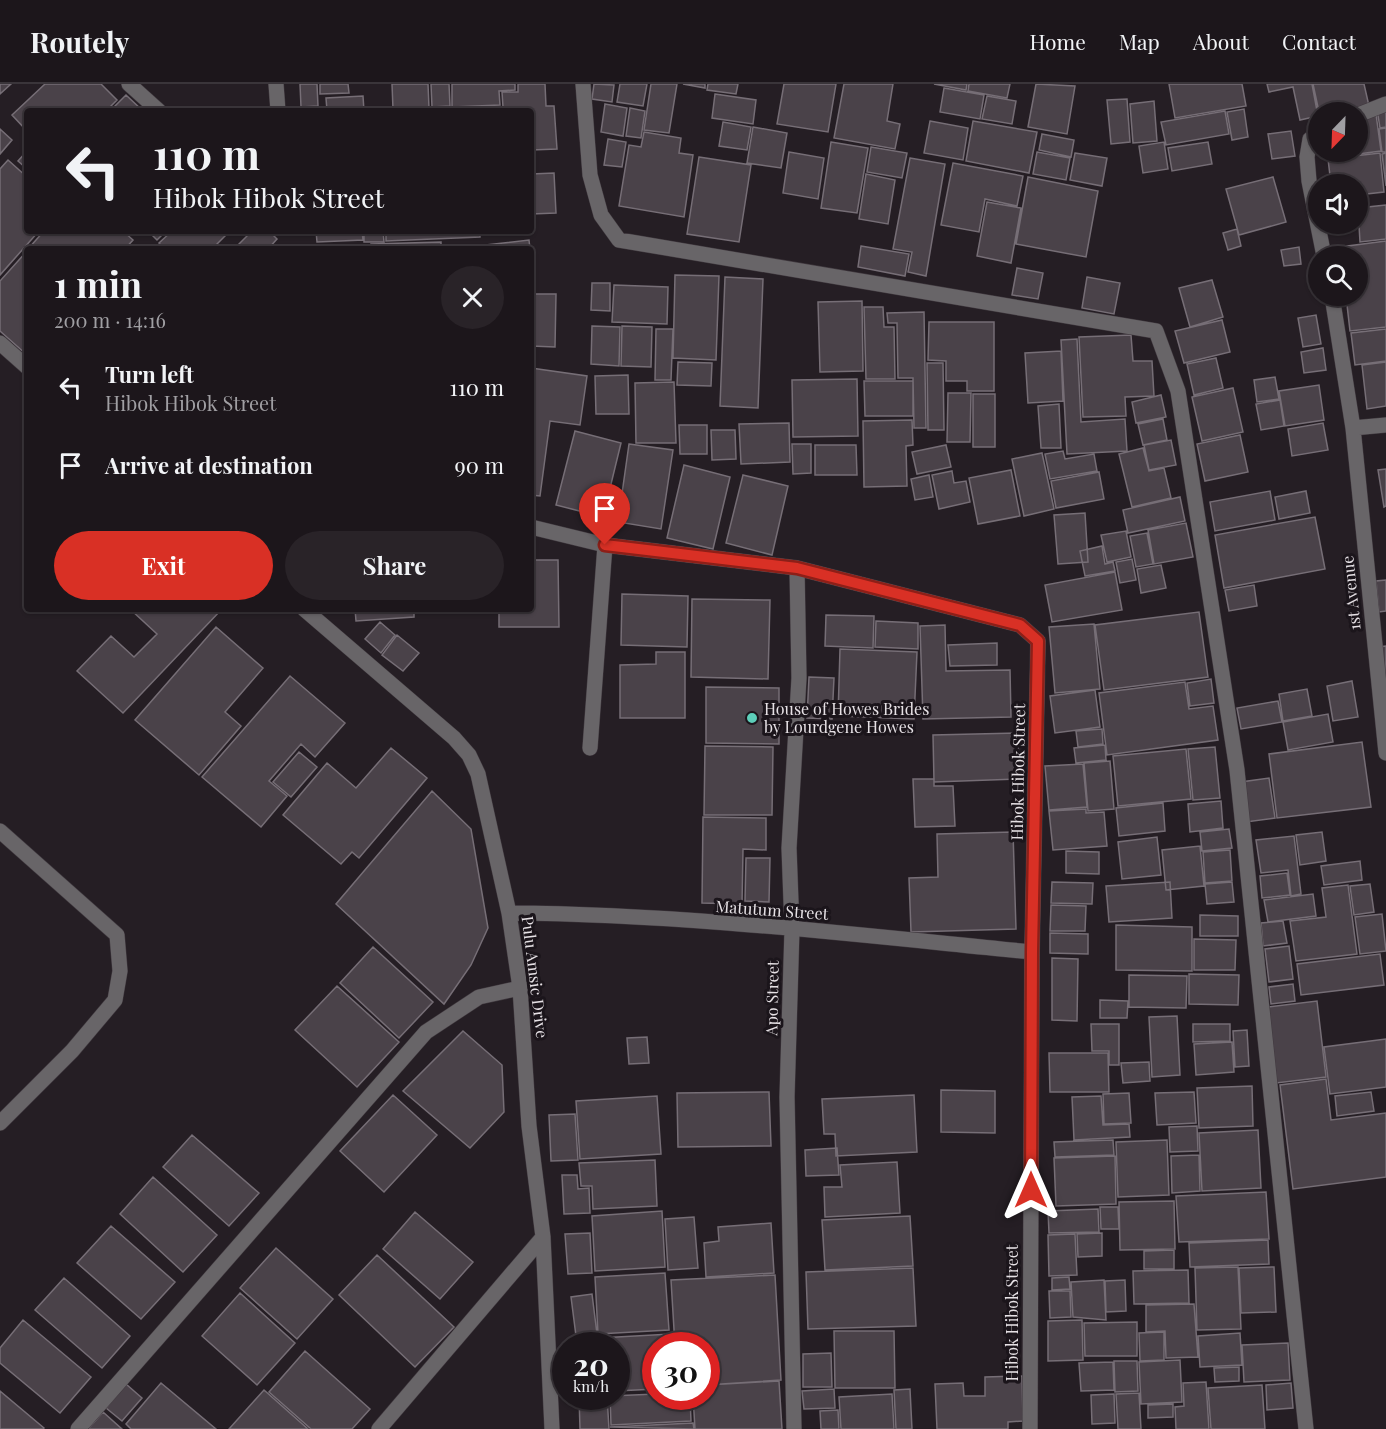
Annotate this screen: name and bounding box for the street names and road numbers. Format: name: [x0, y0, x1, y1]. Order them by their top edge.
street label: 1st Avenue: [1336, 555, 1365, 631]
street label: Hibok Hibok Street: [1006, 703, 1029, 841]
street label: Matutum Street: [715, 895, 829, 924]
street label: Pulu Amsic Drive: [518, 915, 553, 1039]
street label: Apo Street: [760, 960, 783, 1037]
street label: Hibok Hibok Street: [1001, 1244, 1022, 1381]

